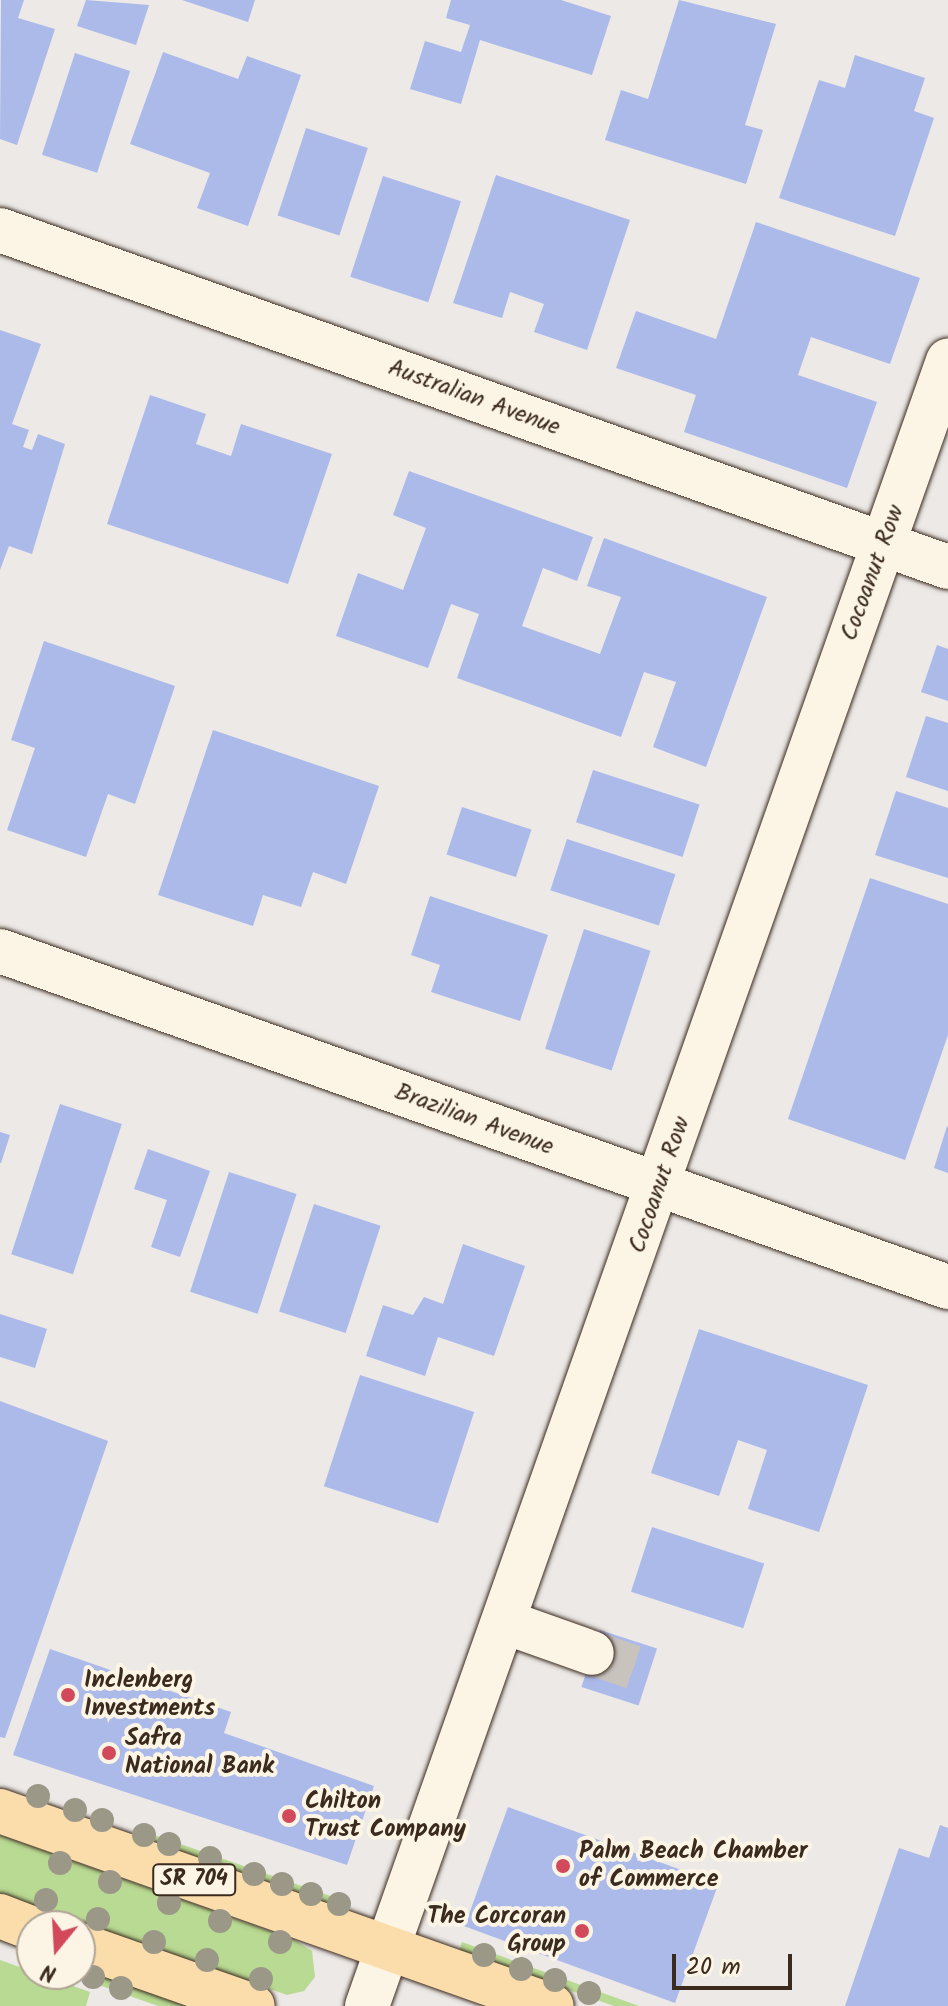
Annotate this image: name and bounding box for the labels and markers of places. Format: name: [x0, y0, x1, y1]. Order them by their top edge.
place label: Inclenberg Investments: [84, 1667, 215, 1723]
marker: Inclenberg Investments: [59, 1686, 77, 1704]
place label: Safra National Bank: [125, 1725, 274, 1781]
marker: Safra National Bank: [100, 1744, 118, 1762]
place label: Chilton Trust Company: [305, 1788, 466, 1844]
marker: Chilton Trust Company: [280, 1807, 298, 1825]
place label: Palm Beach Chamber of Commerce: [579, 1838, 807, 1894]
marker: Palm Beach Chamber of Commerce: [554, 1857, 572, 1875]
place label: The Corcoran Group: [427, 1903, 566, 1959]
marker: The Corcoran Group: [573, 1922, 591, 1940]

